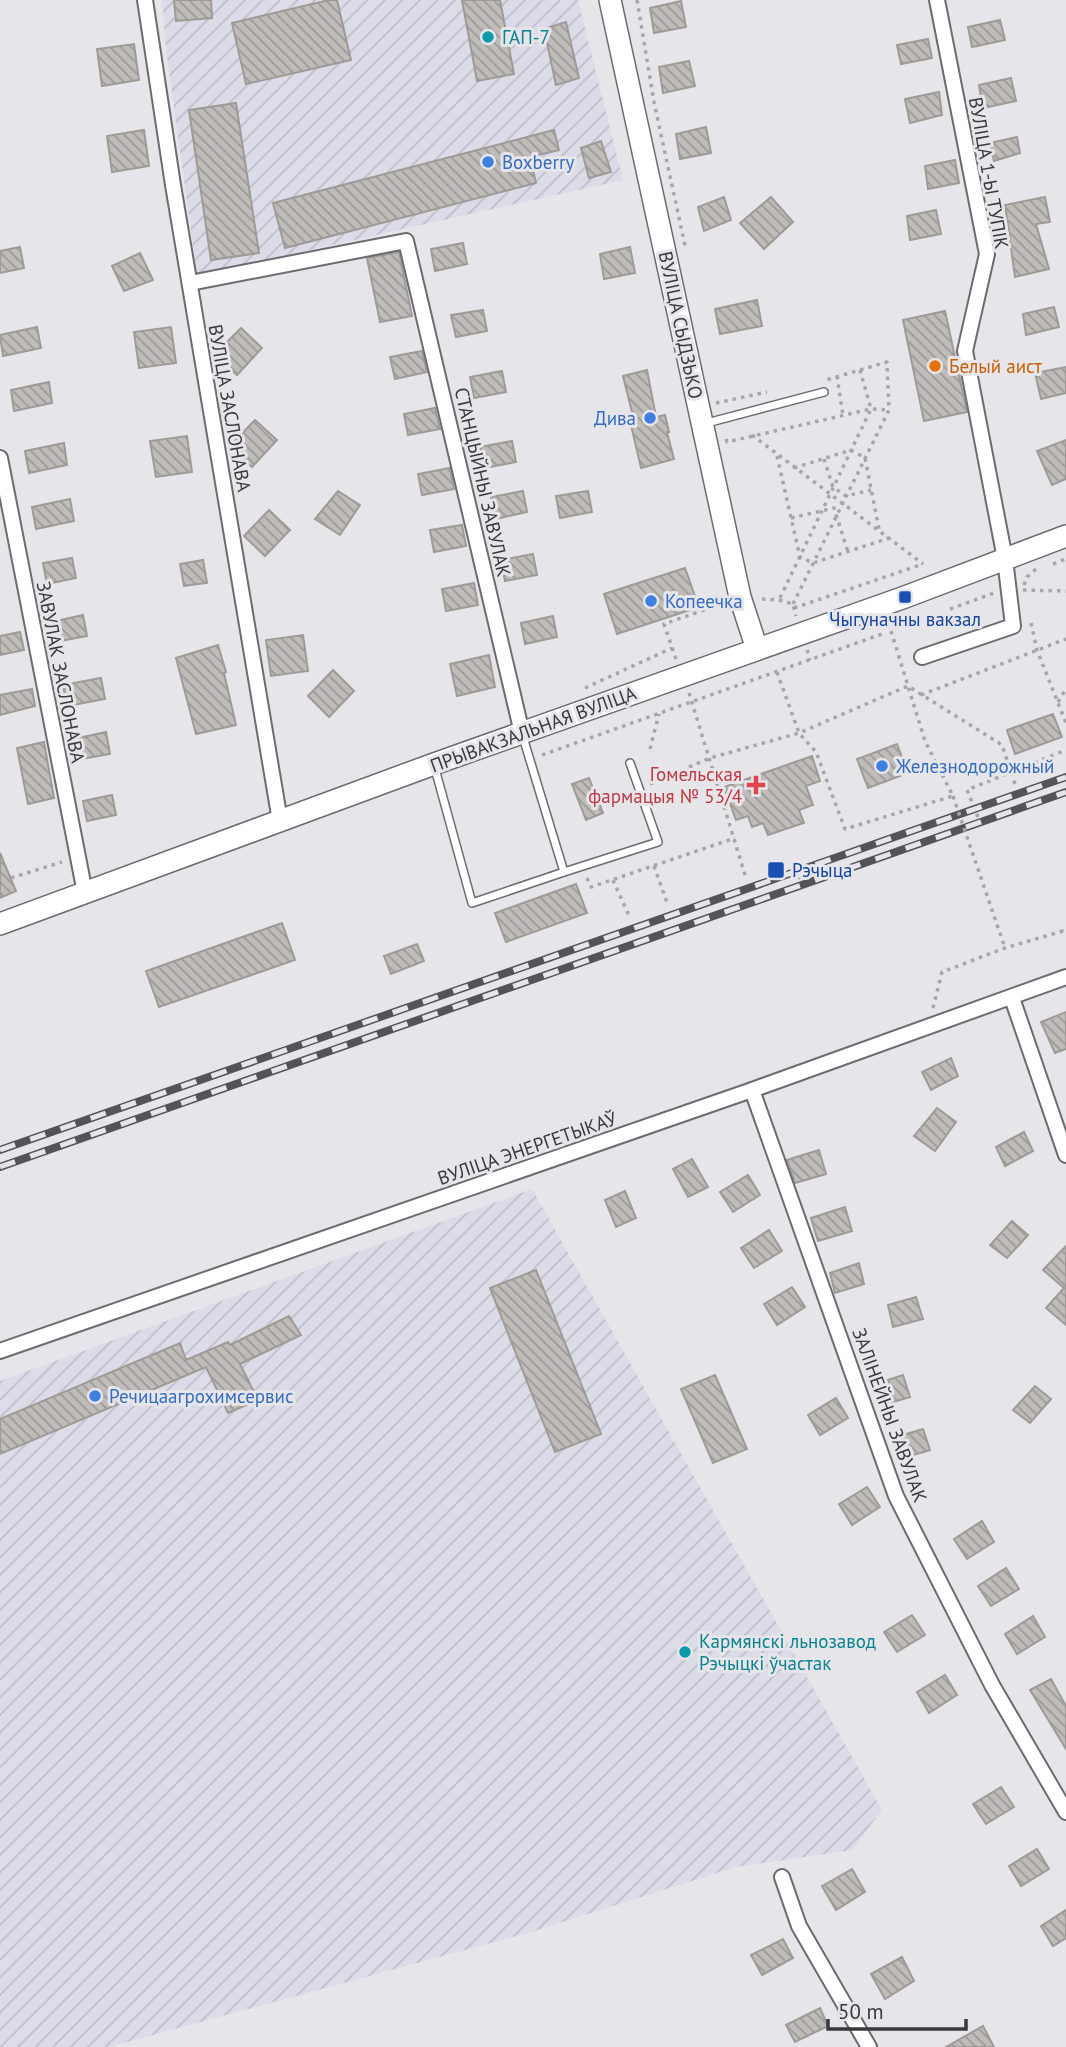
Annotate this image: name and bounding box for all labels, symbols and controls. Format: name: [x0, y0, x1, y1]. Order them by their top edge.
place label: ГАП-7: [502, 25, 550, 49]
marker: ГАП-7: [480, 29, 496, 45]
street label: ВУЛІЦА 1-Ы ТУПІК: [964, 95, 1014, 251]
place label: Boxberry: [502, 150, 574, 174]
marker: Boxberry: [480, 154, 496, 170]
street label: ВУЛІЦА СЫДЗЬКО: [654, 249, 708, 401]
street label: ВУЛІЦА ЗАСЛОНАВА: [203, 322, 257, 494]
place label: Белый аист: [949, 354, 1042, 378]
marker: Белый аист: [927, 358, 943, 374]
street label: СТАНЦЫЙНЫ ЗАВУЛАК: [450, 385, 516, 579]
place label: Дива: [594, 406, 636, 430]
marker: Дива: [642, 410, 658, 426]
street label: ЗАВУЛАК ЗАСЛОНАВА: [32, 579, 90, 765]
place label: Копеечка: [665, 589, 743, 613]
marker: Чыгуначны вакзал: [897, 589, 913, 605]
marker: Копеечка: [643, 593, 659, 609]
place label: Чыгуначны вакзал: [829, 607, 981, 631]
street label: ПРЫВАКЗАЛЬНАЯ ВУЛІЦА: [427, 681, 639, 777]
place label: Железнодорожный: [895, 754, 1054, 778]
marker: Железнодорожный: [874, 758, 890, 774]
place label: Гомельская фармацыя № 53/4: [588, 762, 742, 808]
marker: Гомельская фармацыя № 53/4: [748, 777, 764, 793]
place label: Рэчыца: [792, 858, 853, 882]
marker: Рэчыца: [766, 860, 786, 880]
street label: ВУЛІЦА ЭНЕРГЕТЫКАЎ: [434, 1106, 620, 1190]
street label: ЗАЛІНЕЙНЫ ЗАВУЛАК: [847, 1324, 933, 1506]
place label: Речицаагрохимсервис: [109, 1384, 294, 1408]
marker: Речицаагрохимсервис: [87, 1388, 103, 1404]
place label: Кармянскі льнозавод Рэчыцкі ўчастак: [699, 1629, 876, 1675]
marker: Кармянскі льнозавод Рэчыцкі ўчастак: [677, 1644, 693, 1660]
scale bar: [828, 1988, 966, 2032]
text: 50 m: [838, 1998, 884, 2025]

